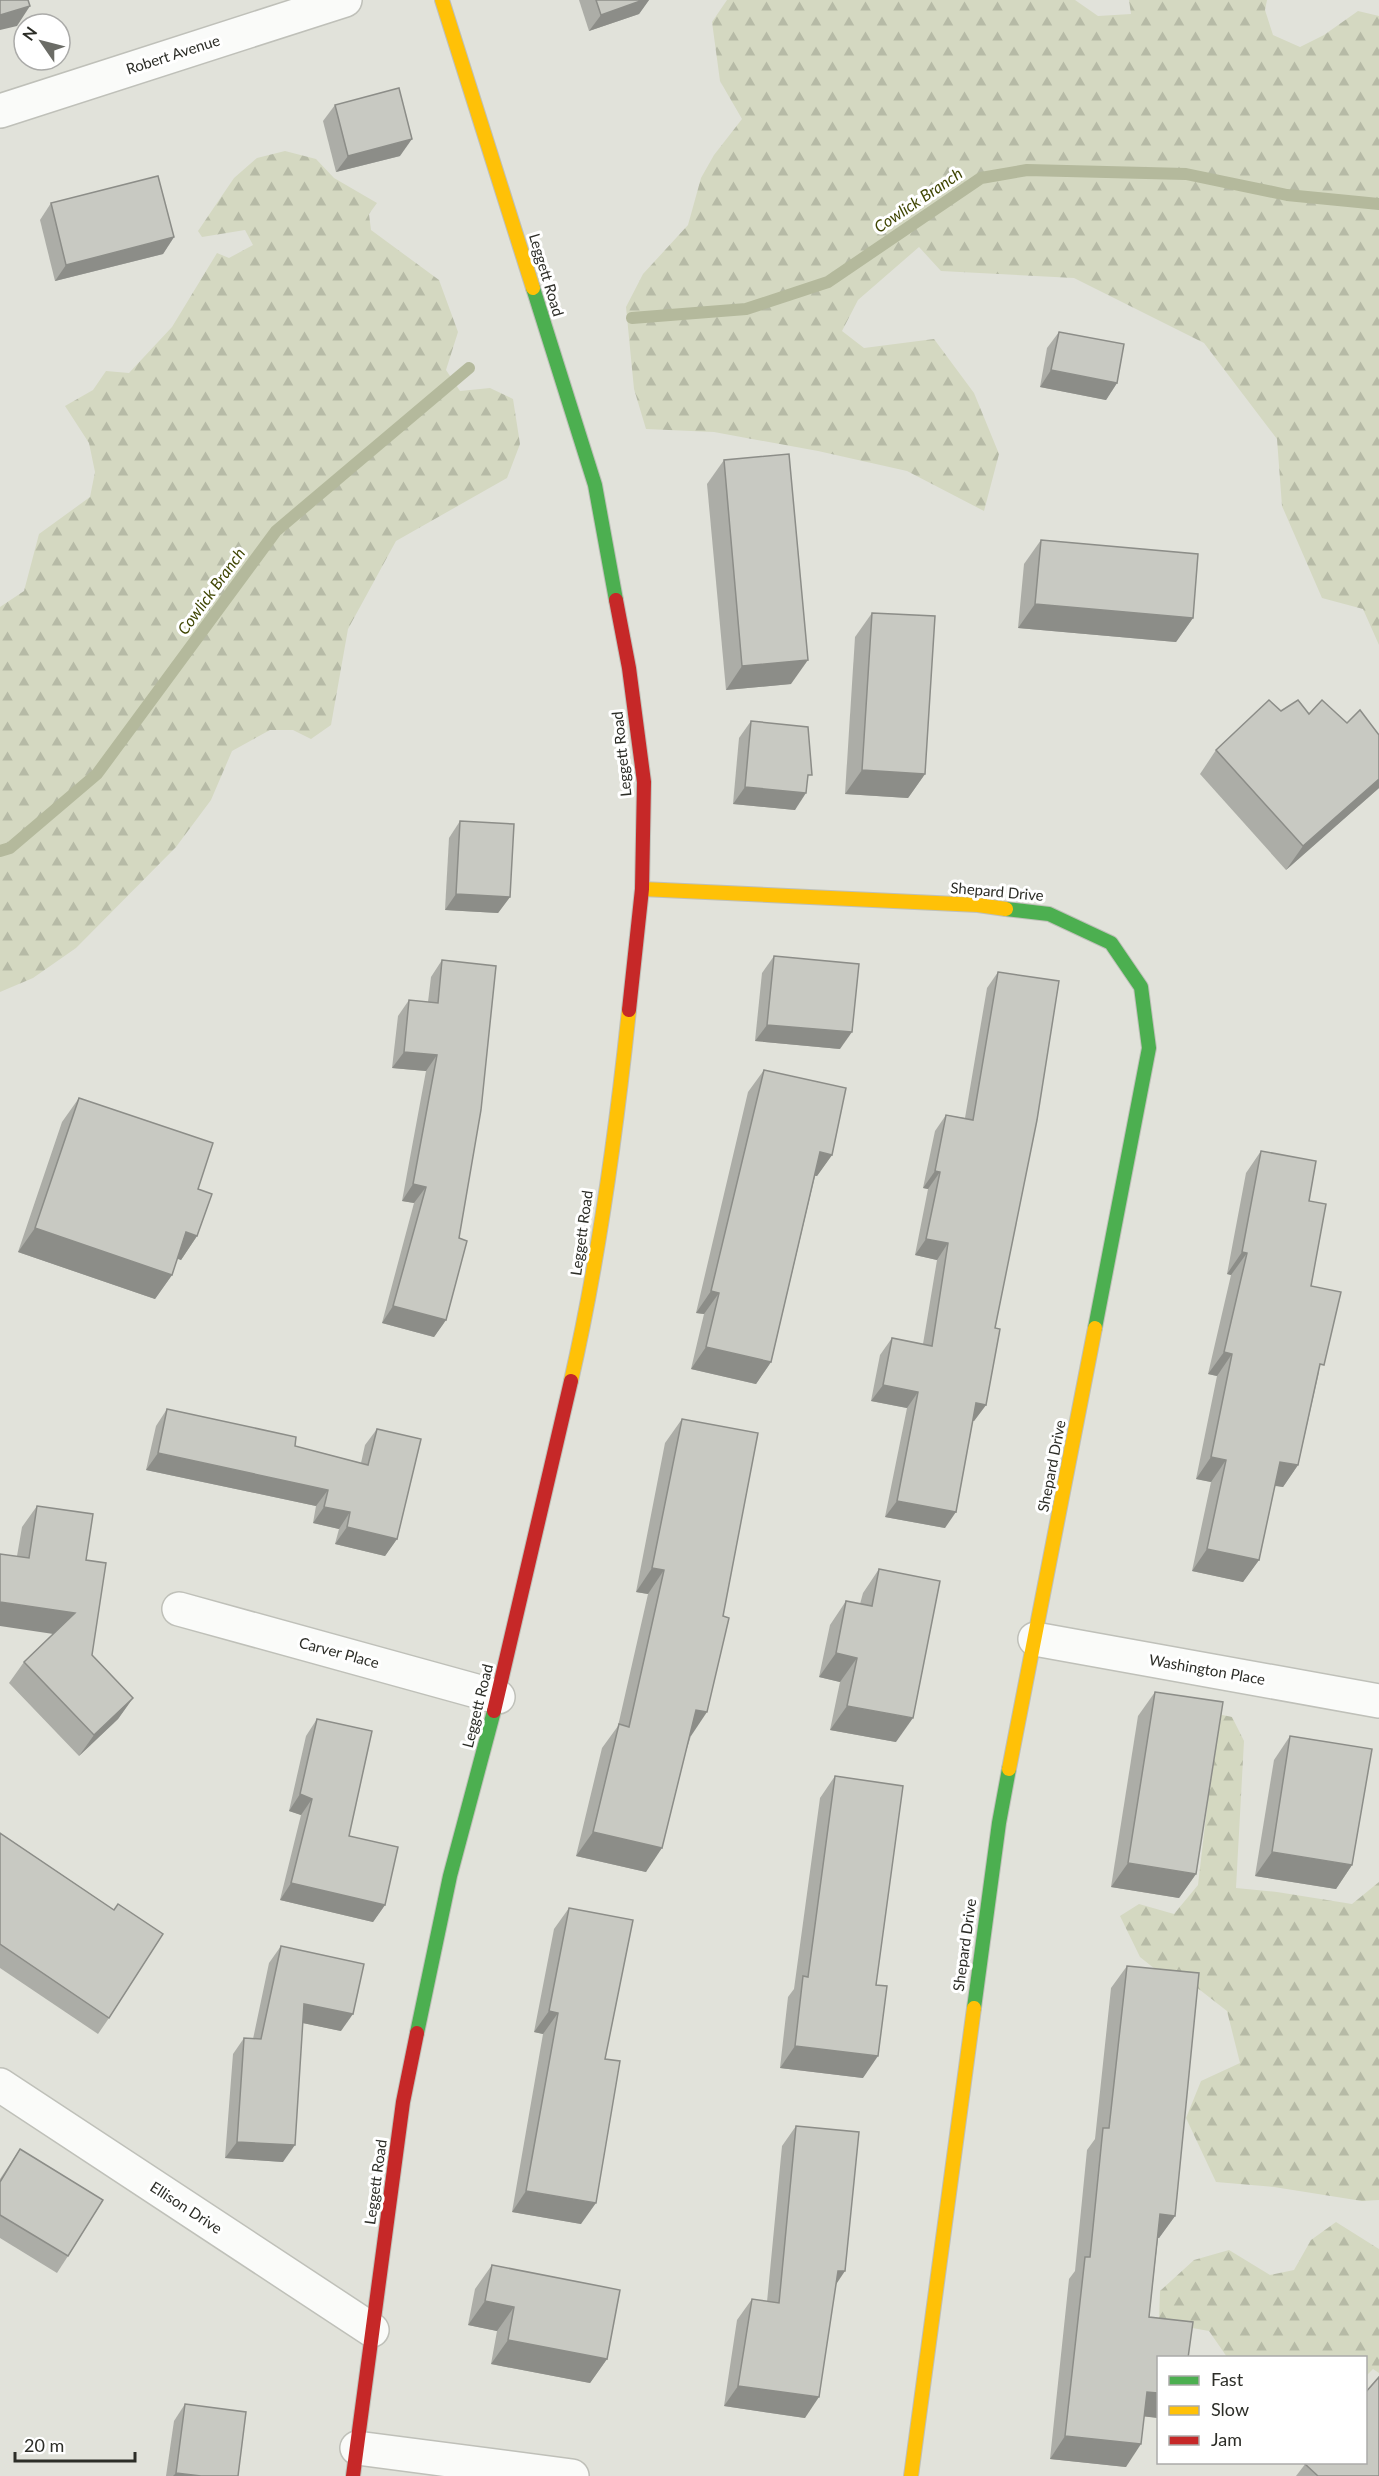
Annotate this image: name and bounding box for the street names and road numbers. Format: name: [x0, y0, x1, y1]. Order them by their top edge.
street label: Robert Avenue: [124, 30, 222, 78]
street label: Leggett Road: [526, 231, 568, 318]
street label: Leggett Road: [608, 711, 634, 798]
street label: Shepard Drive: [950, 878, 1044, 904]
street label: Leggett Road: [566, 1189, 596, 1277]
street label: Shepard Drive: [1033, 1418, 1069, 1513]
street label: Carver Place: [297, 1633, 381, 1671]
street label: Washington Place: [1148, 1650, 1267, 1688]
street label: Leggett Road: [458, 1662, 496, 1750]
street label: Shepard Drive: [949, 1897, 979, 1992]
street label: Leggett Road: [360, 2138, 390, 2226]
street label: Ellison Drive: [147, 2177, 226, 2237]

